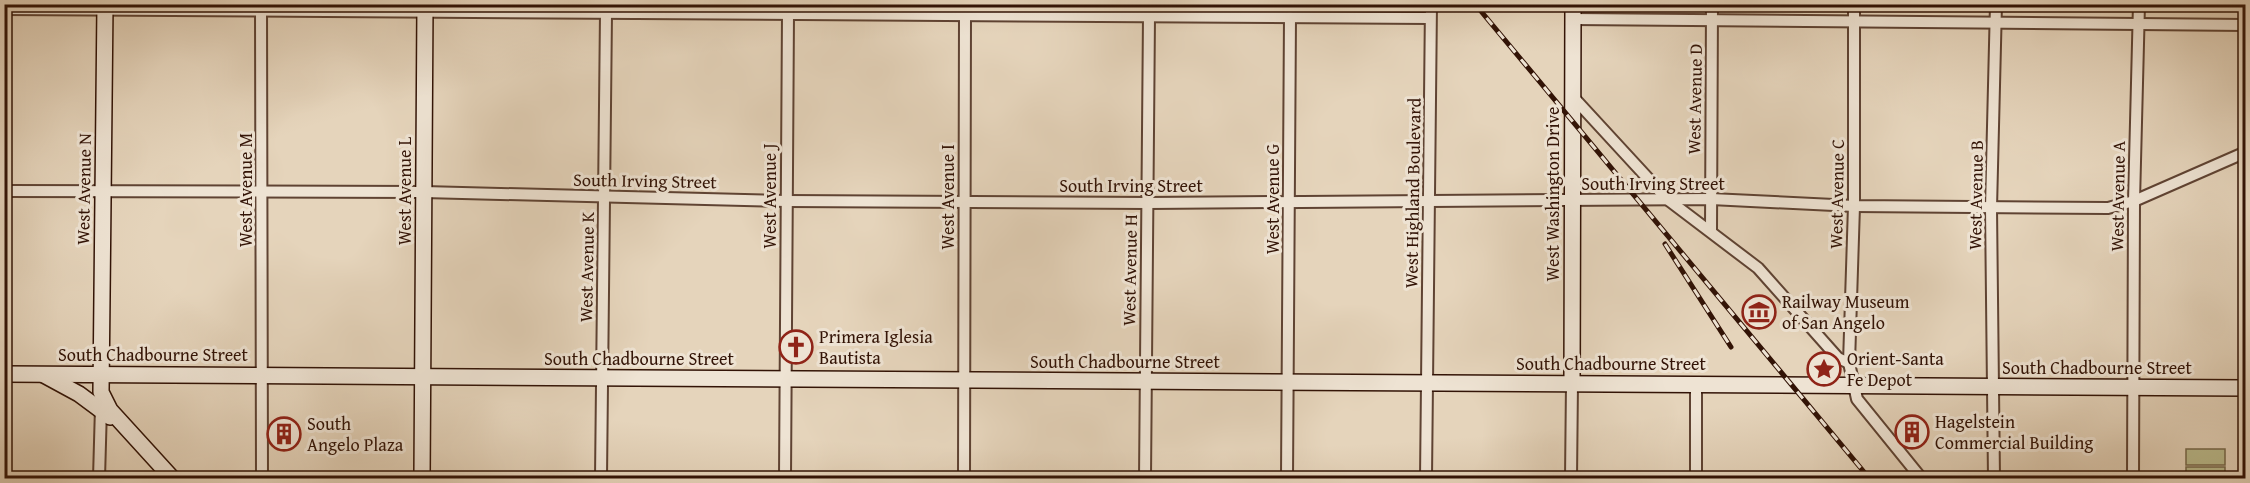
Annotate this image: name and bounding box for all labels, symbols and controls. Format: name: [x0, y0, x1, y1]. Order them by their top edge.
street label: West Avenue D: [1680, 43, 1709, 155]
street label: West Highland Boulevard: [1397, 97, 1428, 288]
street label: West Washington Drive: [1539, 107, 1566, 281]
street label: West Avenue M: [232, 132, 259, 247]
street label: West Avenue N: [69, 133, 98, 245]
street label: West Avenue L: [391, 136, 418, 245]
street label: West Avenue C: [1822, 139, 1851, 249]
street label: West Avenue B: [1961, 140, 1990, 250]
street label: West Avenue A: [2103, 140, 2132, 252]
street label: West Avenue J: [756, 143, 783, 249]
street label: West Avenue G: [1259, 143, 1286, 254]
street label: West Avenue I: [934, 144, 961, 250]
street label: South Irving Street: [573, 166, 718, 195]
street label: South Irving Street: [1581, 170, 1725, 197]
street label: South Irving Street: [1059, 172, 1203, 199]
street label: West Avenue K: [572, 211, 601, 322]
street label: West Avenue H: [1115, 214, 1144, 326]
place label: Railway Museum of San Angelo: [1782, 288, 1910, 336]
museum icon: Railway Museum of San Angelo: [1741, 294, 1777, 330]
place label: Primera Iglesia Bautista: [819, 323, 933, 371]
church icon: Primera Iglesia Bautista: [778, 329, 814, 365]
street label: South Chadbourne Street: [58, 341, 249, 368]
street label: South Chadbourne Street: [544, 345, 735, 372]
place label: Orient-Santa Fe Depot: [1847, 345, 1944, 393]
street label: South Chadbourne Street: [1030, 348, 1221, 375]
street label: South Chadbourne Street: [1516, 350, 1707, 377]
place icon: Orient-Santa Fe Depot: [1806, 351, 1842, 387]
street label: South Chadbourne Street: [2002, 354, 2193, 381]
place label: Hagelstein Commercial Building: [1935, 408, 2093, 456]
place label: South Angelo Plaza: [307, 410, 404, 458]
building icon: Hagelstein Commercial Building: [1894, 414, 1930, 450]
building icon: South Angelo Plaza: [266, 416, 302, 452]

